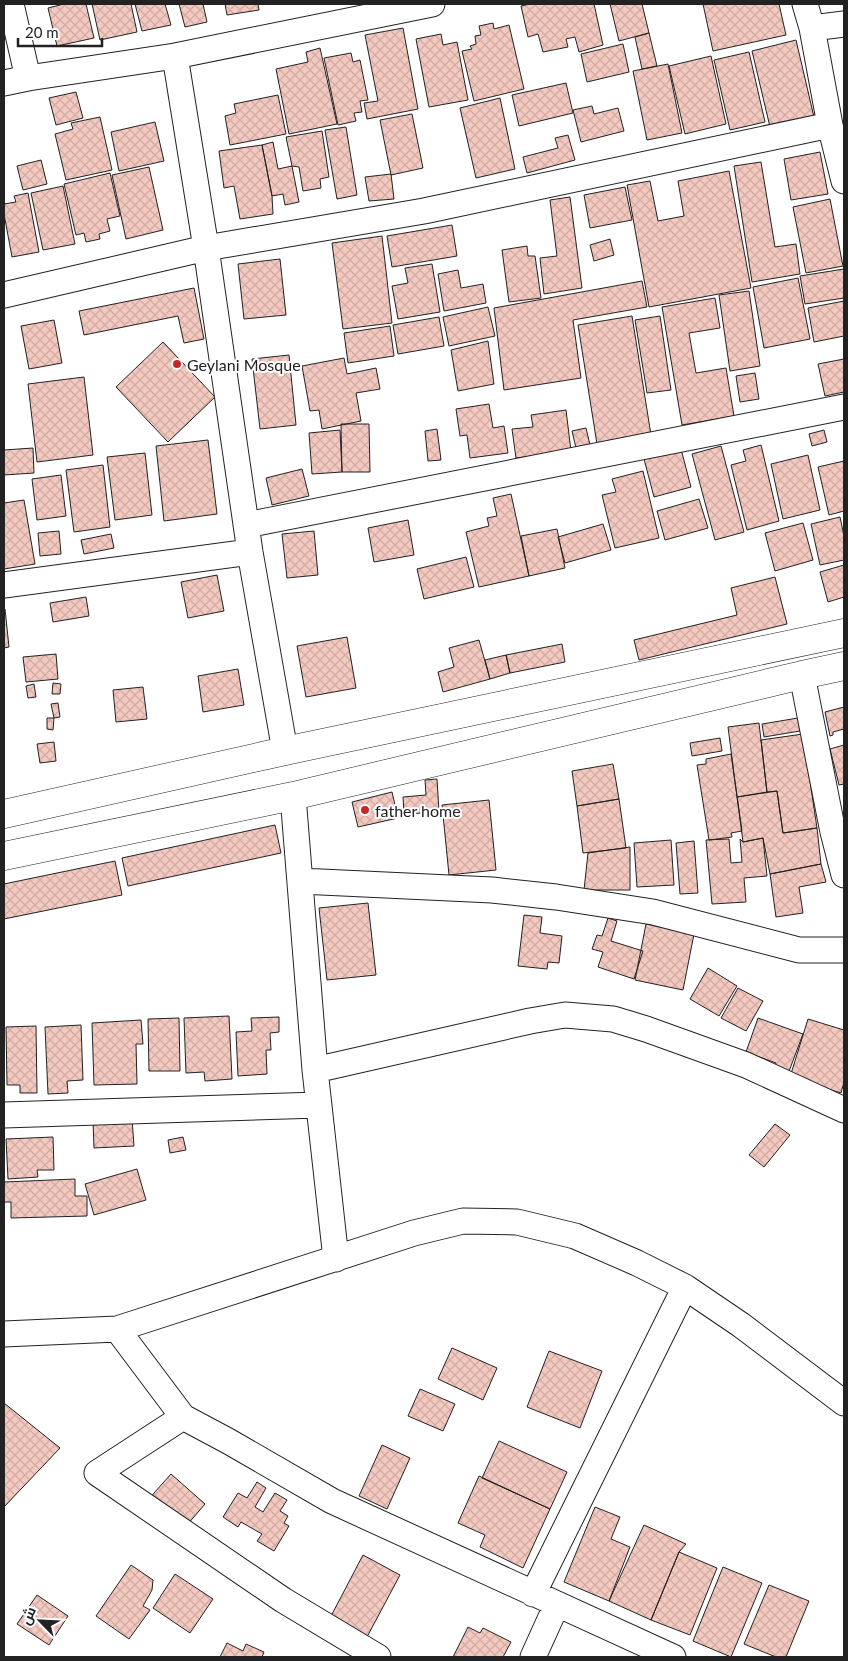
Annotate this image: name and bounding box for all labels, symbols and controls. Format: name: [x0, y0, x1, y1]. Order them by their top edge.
scale bar: [18, 15, 101, 47]
text: 20 m: [25, 23, 59, 41]
place label: Geylani Mosque: [187, 355, 301, 374]
marker: Geylani Mosque: [171, 358, 183, 370]
place label: father home: [375, 801, 461, 820]
marker: father home: [359, 804, 371, 816]
north arrow: [15, 1596, 65, 1646]
text: ش: [16, 1604, 40, 1628]

